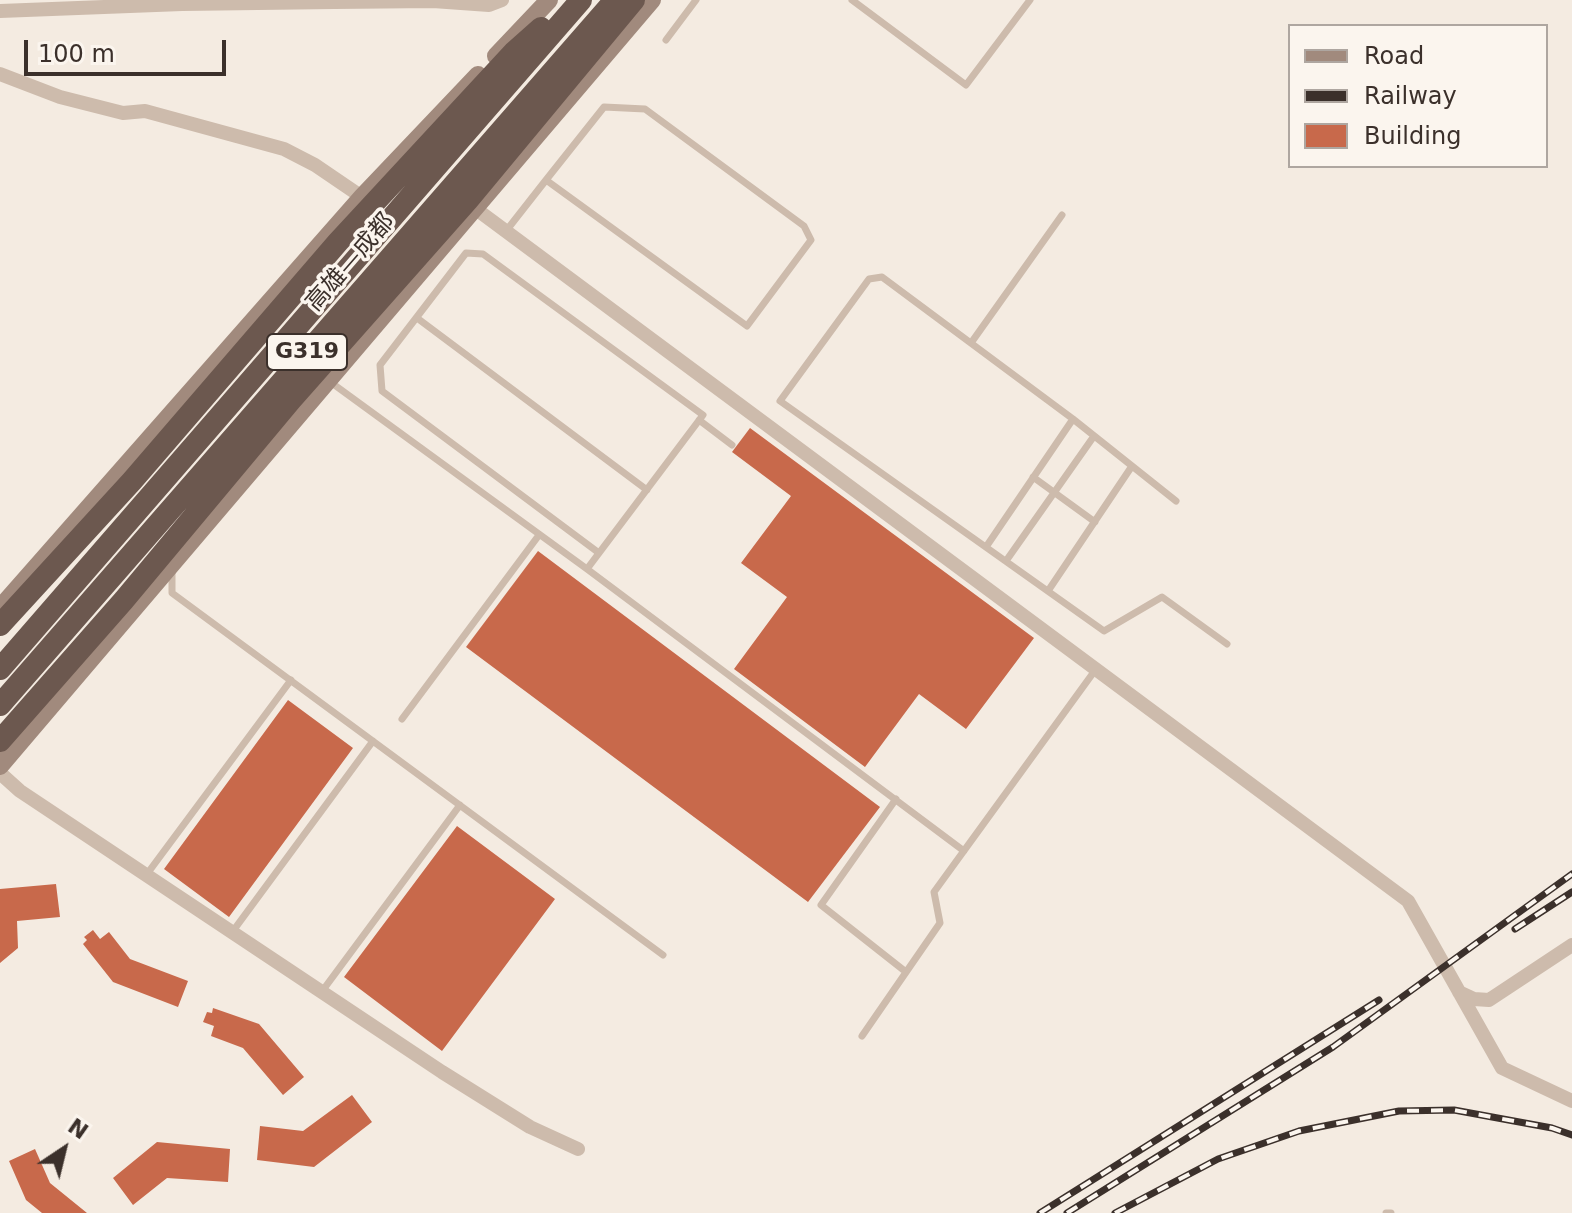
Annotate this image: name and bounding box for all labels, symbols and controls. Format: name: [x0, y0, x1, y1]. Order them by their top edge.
scale bar: [28, 24, 230, 74]
legend: [1288, 24, 1548, 168]
text: 100 m: [38, 40, 115, 68]
text: Road: [1364, 42, 1424, 70]
text: Railway: [1364, 82, 1457, 110]
text: Building: [1364, 122, 1461, 150]
street label: 高雄—成都: [301, 208, 401, 318]
road number: G319: [267, 334, 347, 370]
north arrow: [24, 1109, 104, 1189]
text: N: [63, 1113, 93, 1144]

